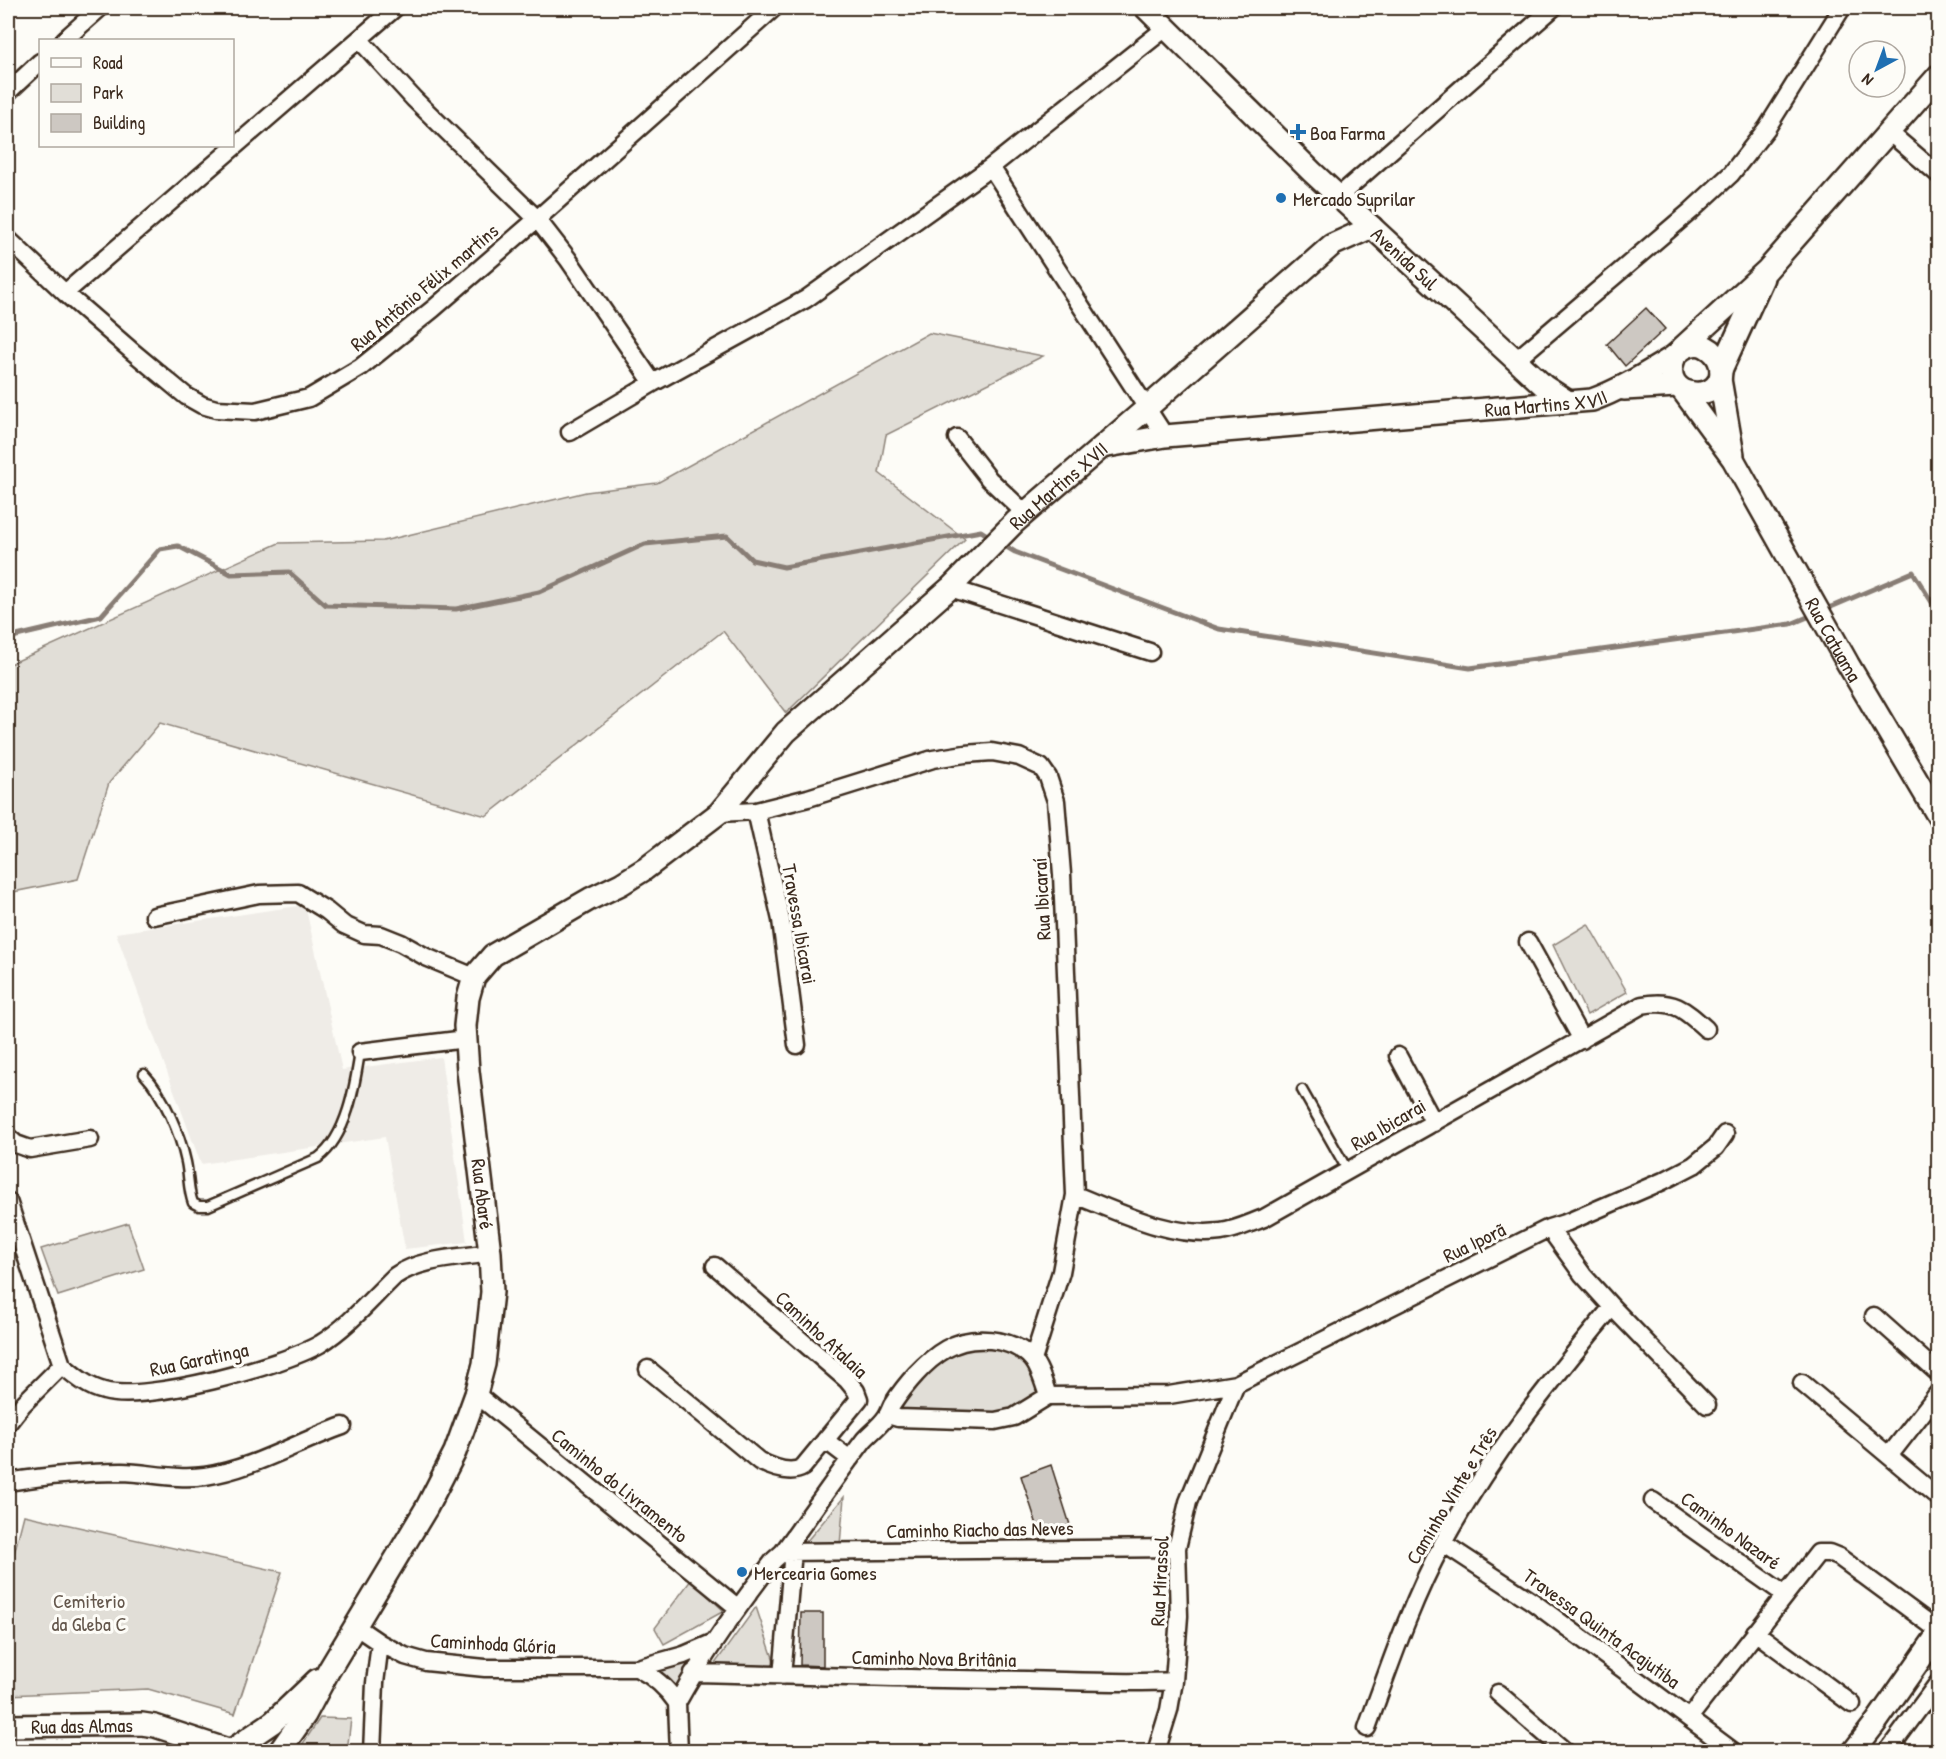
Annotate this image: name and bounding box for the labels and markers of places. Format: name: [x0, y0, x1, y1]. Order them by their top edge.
place label: Boa Farma: [1310, 119, 1385, 146]
marker: Boa Farma: [1291, 125, 1305, 139]
place label: Mercado Suprilar: [1293, 185, 1416, 212]
marker: Mercado Suprilar: [1274, 191, 1288, 205]
place label: Mercearia Gomes: [754, 1559, 877, 1586]
marker: Mercearia Gomes: [735, 1565, 749, 1579]

